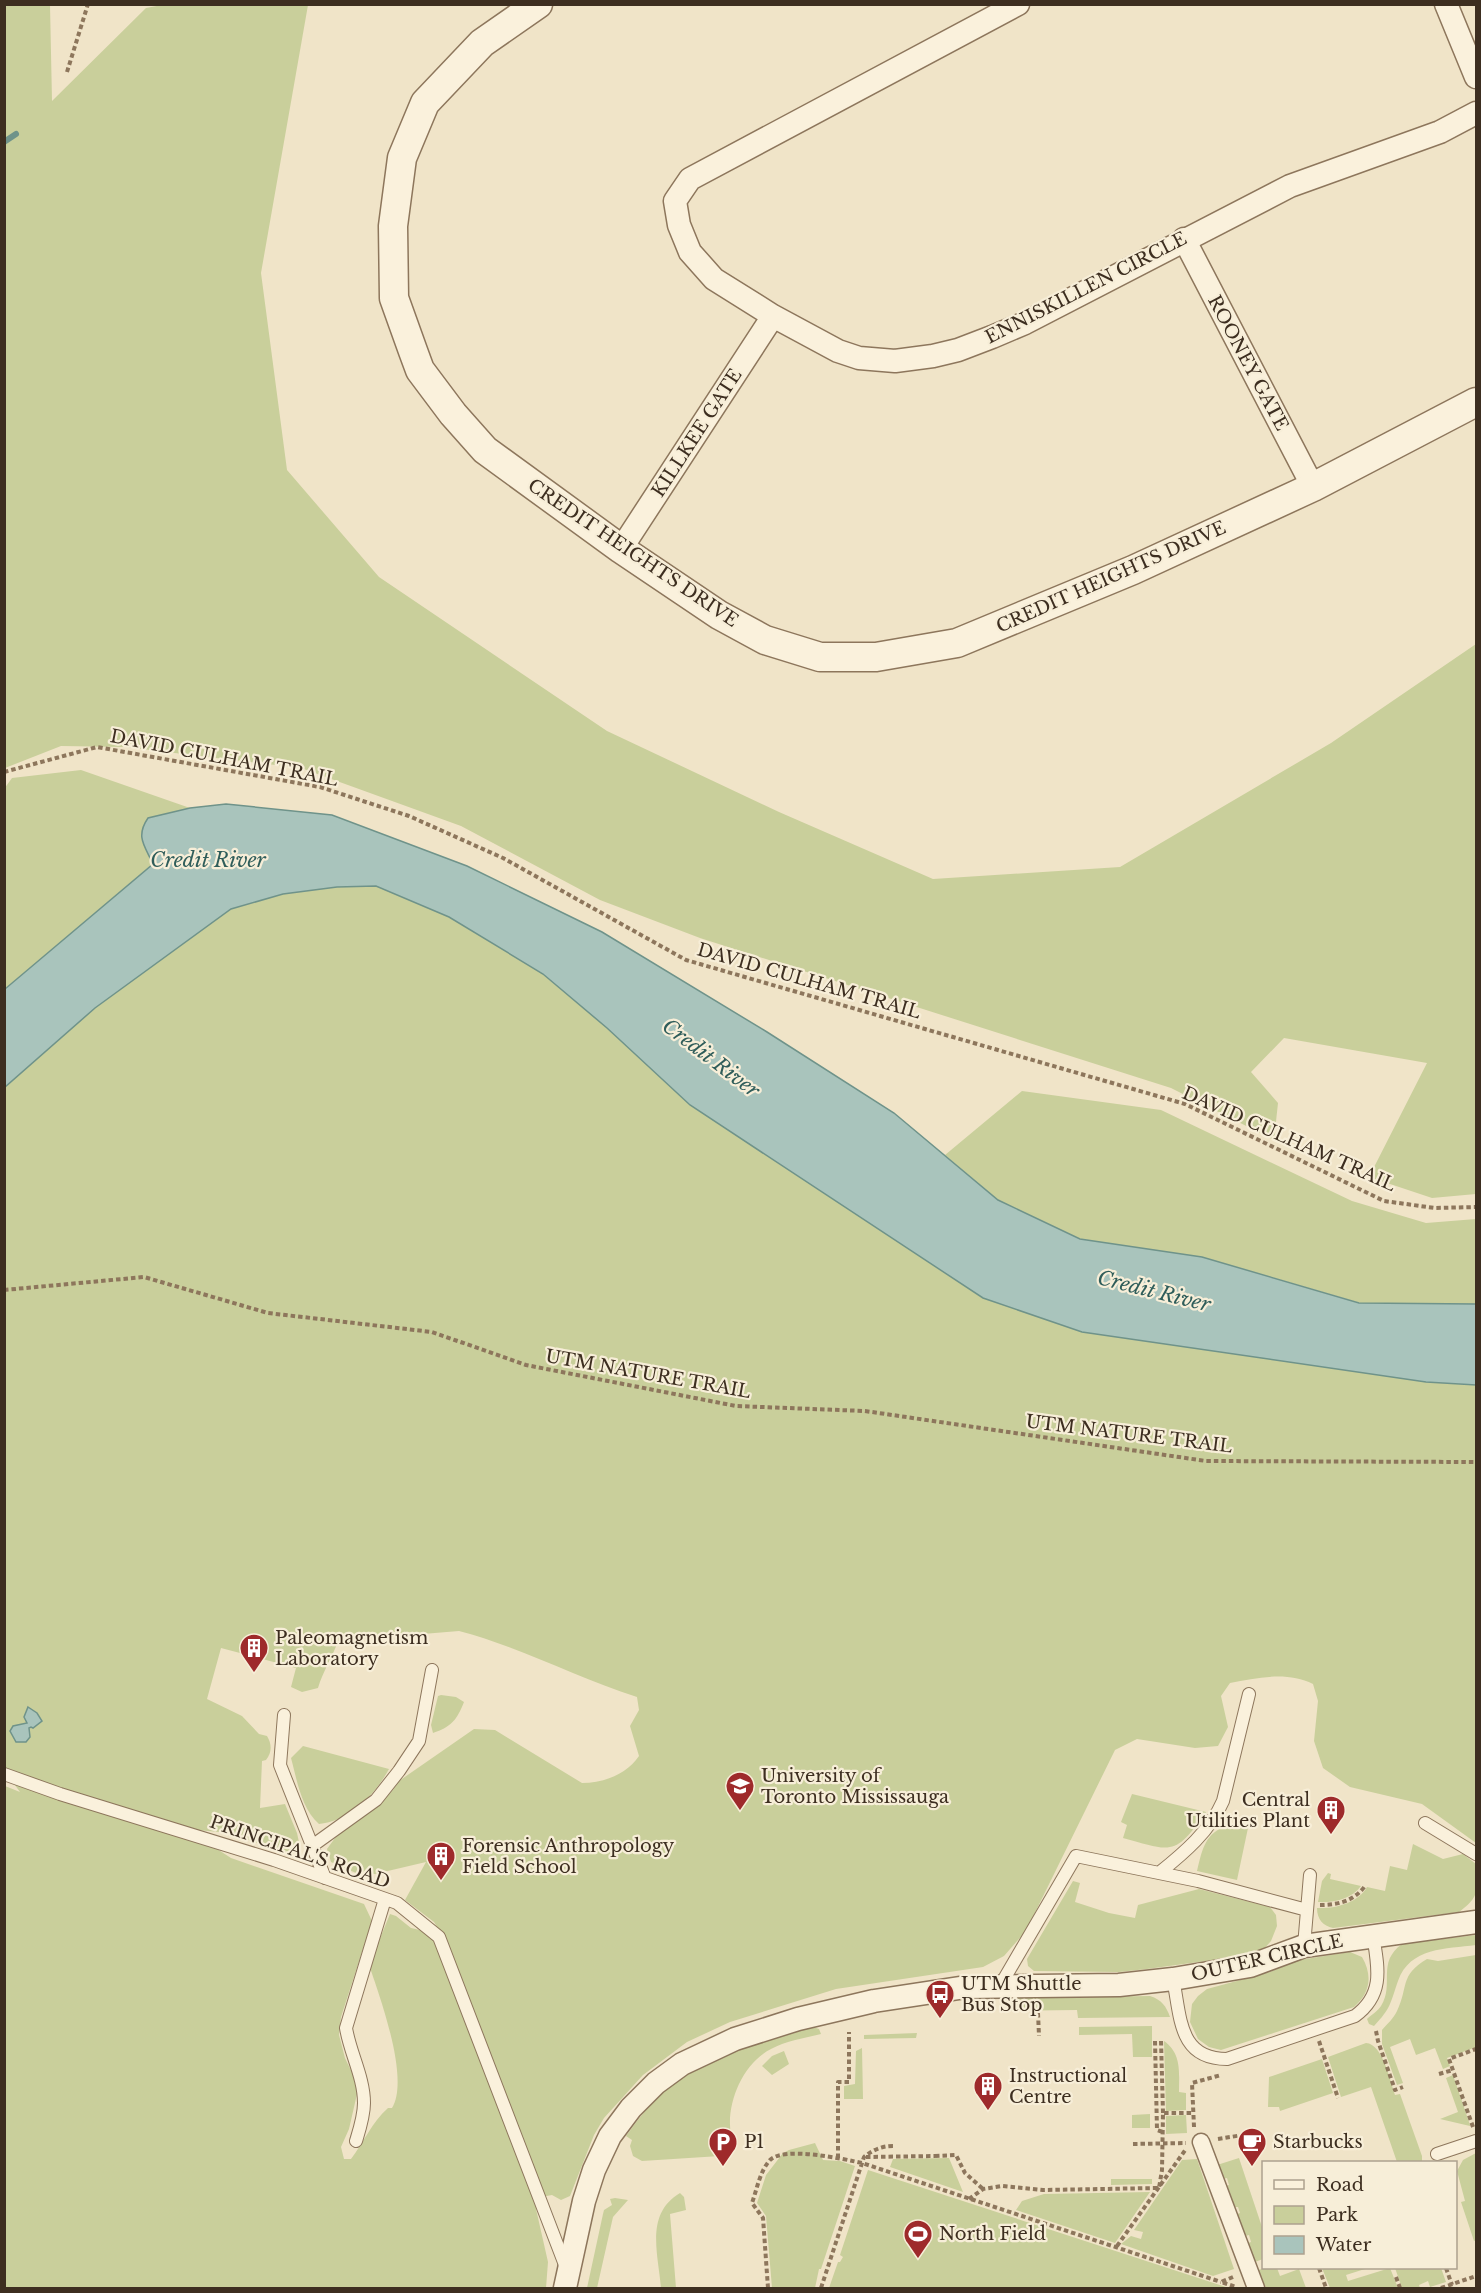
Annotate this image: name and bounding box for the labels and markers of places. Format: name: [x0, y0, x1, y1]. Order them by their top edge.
place label: Paleomagnetism Laboratory: [275, 1627, 428, 1670]
building icon: Paleomagnetism Laboratory: [238, 1632, 270, 1674]
place label: University of Toronto Mississauga: [761, 1765, 949, 1808]
school or university icon: University of Toronto Mississauga: [724, 1770, 756, 1812]
place label: Central Utilities Plant: [1186, 1789, 1310, 1832]
building icon: Central Utilities Plant: [1315, 1794, 1347, 1836]
place label: Forensic Anthropology Field School: [462, 1835, 675, 1878]
building icon: Forensic Anthropology Field School: [425, 1840, 457, 1882]
place label: UTM Shuttle Bus Stop: [961, 1973, 1082, 2016]
bus stop icon: UTM Shuttle Bus Stop: [924, 1978, 956, 2020]
place label: Instructional Centre: [1009, 2065, 1127, 2108]
building icon: Instructional Centre: [972, 2070, 1004, 2112]
parking icon: P1: [707, 2126, 739, 2168]
cafe icon: Starbucks: [1236, 2126, 1268, 2168]
place label: P1: [744, 2131, 764, 2153]
place label: Starbucks: [1273, 2131, 1363, 2153]
sports icon: North Field: [902, 2218, 934, 2260]
place label: North Field: [939, 2223, 1046, 2245]

